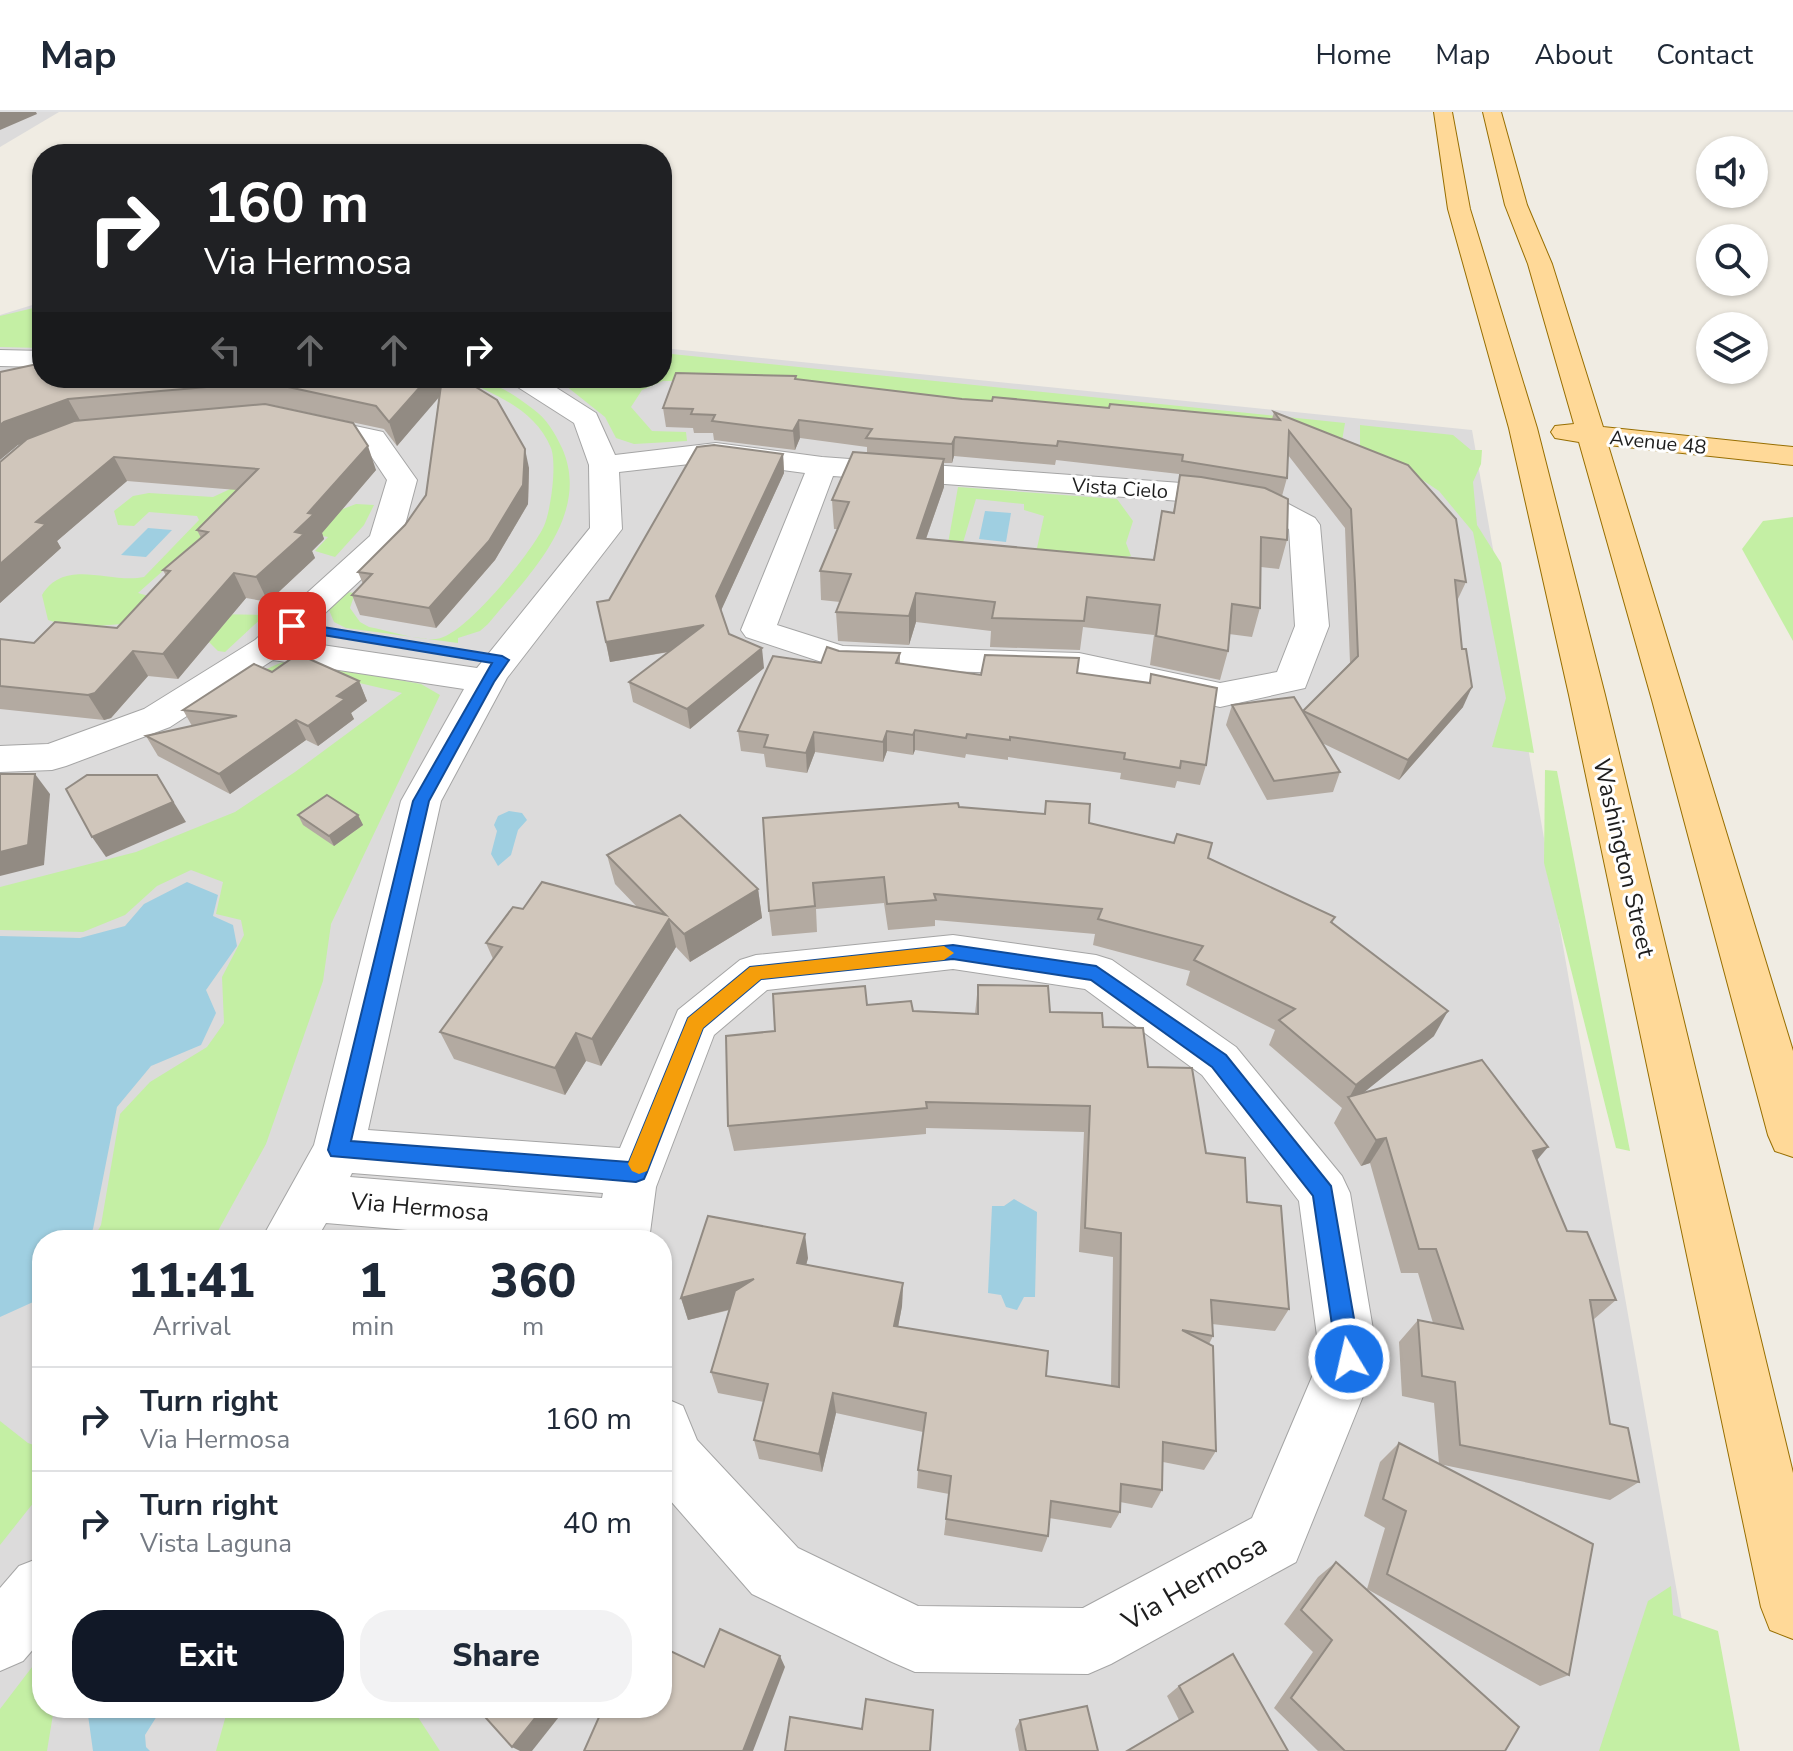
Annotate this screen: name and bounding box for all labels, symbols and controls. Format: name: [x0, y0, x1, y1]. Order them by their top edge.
text: Map: [40, 30, 117, 81]
text: Home: [1316, 36, 1391, 74]
text: Map: [1435, 36, 1490, 74]
text: About: [1534, 36, 1612, 74]
text: Contact: [1656, 36, 1753, 74]
map controls: [1696, 136, 1768, 384]
button: sound: [1696, 136, 1768, 208]
text: 160 m: [204, 165, 369, 242]
icon: right: [72, 176, 176, 280]
button: search: [1696, 224, 1768, 296]
text: Via Hermosa: [204, 238, 412, 287]
button: layers: [1696, 312, 1768, 384]
icon: left: [204, 328, 248, 372]
icon: ahead: [288, 328, 332, 372]
icon: ahead: [372, 328, 416, 372]
icon: right: [456, 328, 500, 372]
street label: Avenue 48: [1608, 424, 1708, 461]
street label: Vista Cielo: [1070, 472, 1169, 505]
pin: [258, 592, 326, 660]
icon: arrive: [270, 604, 314, 648]
street label: Washington Street: [1586, 755, 1663, 961]
street label: Via Hermosa: [348, 1185, 491, 1229]
text: 11:41: [128, 1248, 255, 1314]
text: 1: [358, 1248, 387, 1314]
text: 360: [490, 1248, 576, 1314]
text: Arrival: [152, 1309, 231, 1344]
text: min: [351, 1309, 394, 1344]
text: m: [522, 1309, 544, 1344]
position arrow: [1307, 1317, 1391, 1401]
text: Turn right: [140, 1381, 278, 1422]
icon: right: [72, 1397, 116, 1441]
text: 160 m: [545, 1399, 632, 1440]
text: Via Hermosa: [140, 1422, 290, 1457]
text: Turn right: [140, 1485, 278, 1526]
icon: right: [72, 1501, 116, 1545]
text: 40 m: [563, 1503, 632, 1544]
text: Vista Laguna: [140, 1526, 292, 1561]
street label: Via Hermosa: [1114, 1526, 1274, 1640]
button: Exit: [72, 1610, 344, 1702]
button: Share: [360, 1610, 632, 1702]

